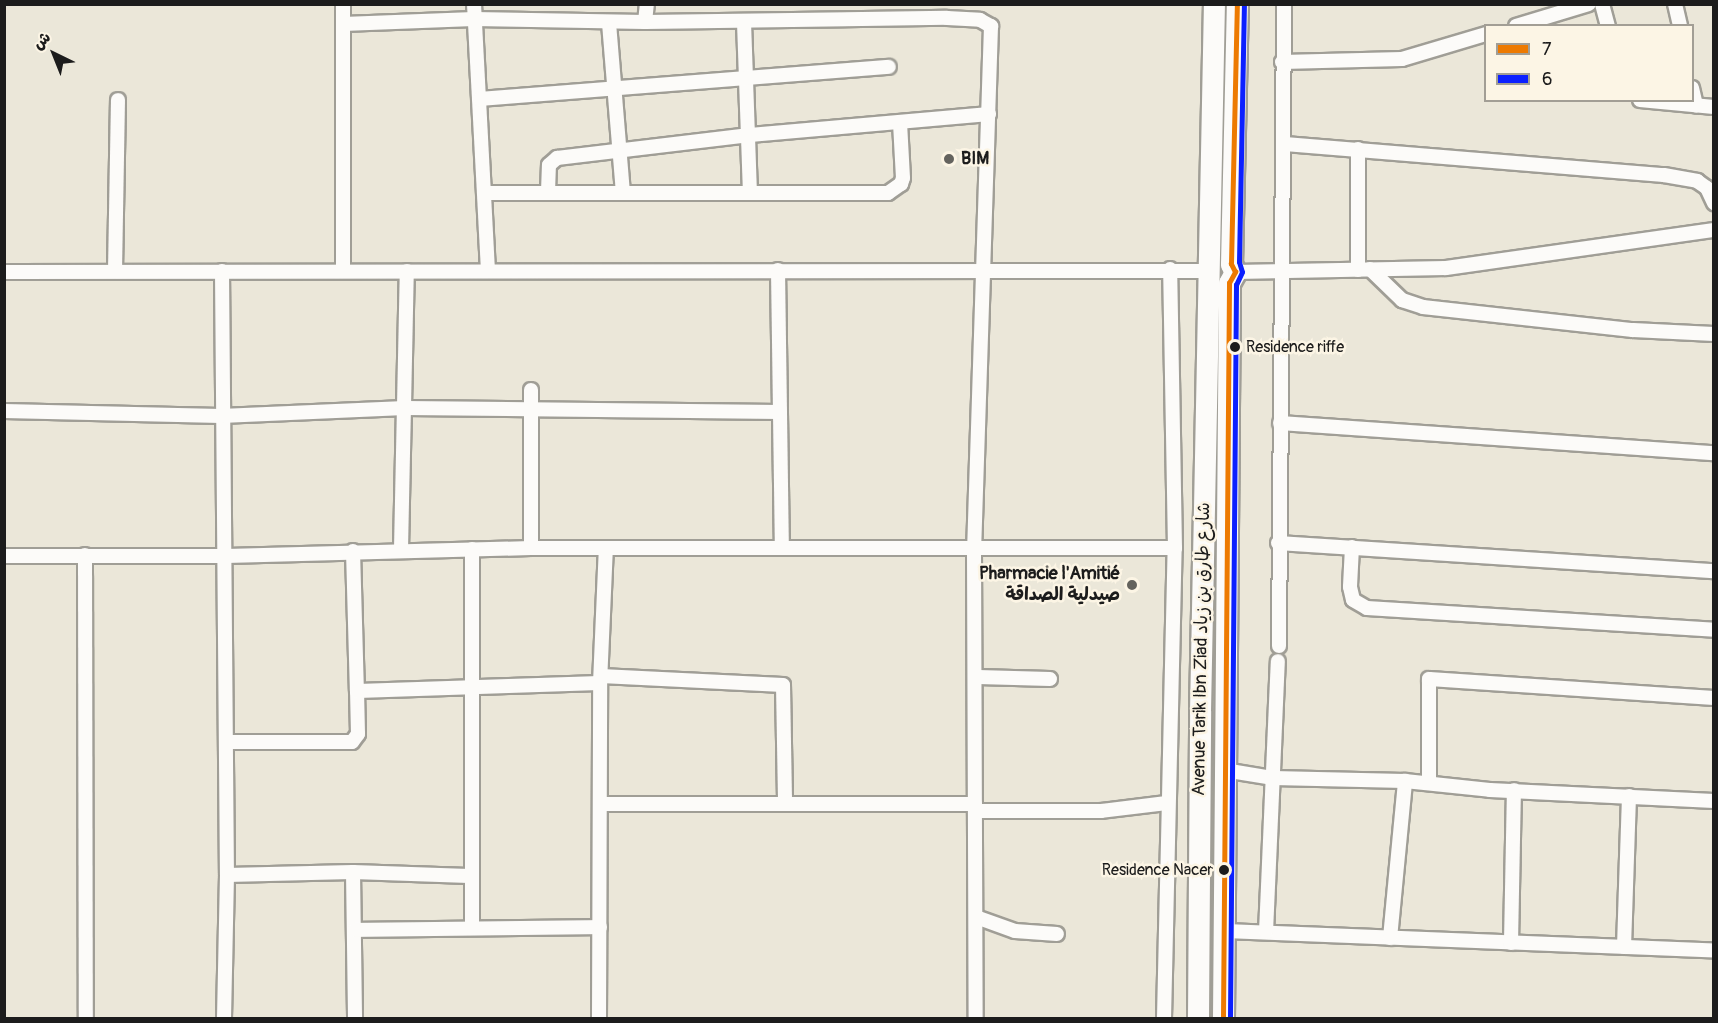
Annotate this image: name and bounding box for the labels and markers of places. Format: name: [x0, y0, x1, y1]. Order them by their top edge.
place label: BIM: [961, 148, 989, 170]
marker: BIM: [942, 152, 956, 166]
place label: Residence riffe: [1246, 337, 1344, 357]
marker: Residence riffe: [1229, 341, 1241, 353]
place label: Pharmacie l'Amitié صيدلية الصداقة: [979, 564, 1120, 606]
marker: Pharmacie l'Amitié صيدلية الصداقة: [1125, 578, 1139, 592]
place label: Residence Nacer: [1102, 860, 1213, 880]
marker: Residence Nacer: [1218, 864, 1230, 876]

